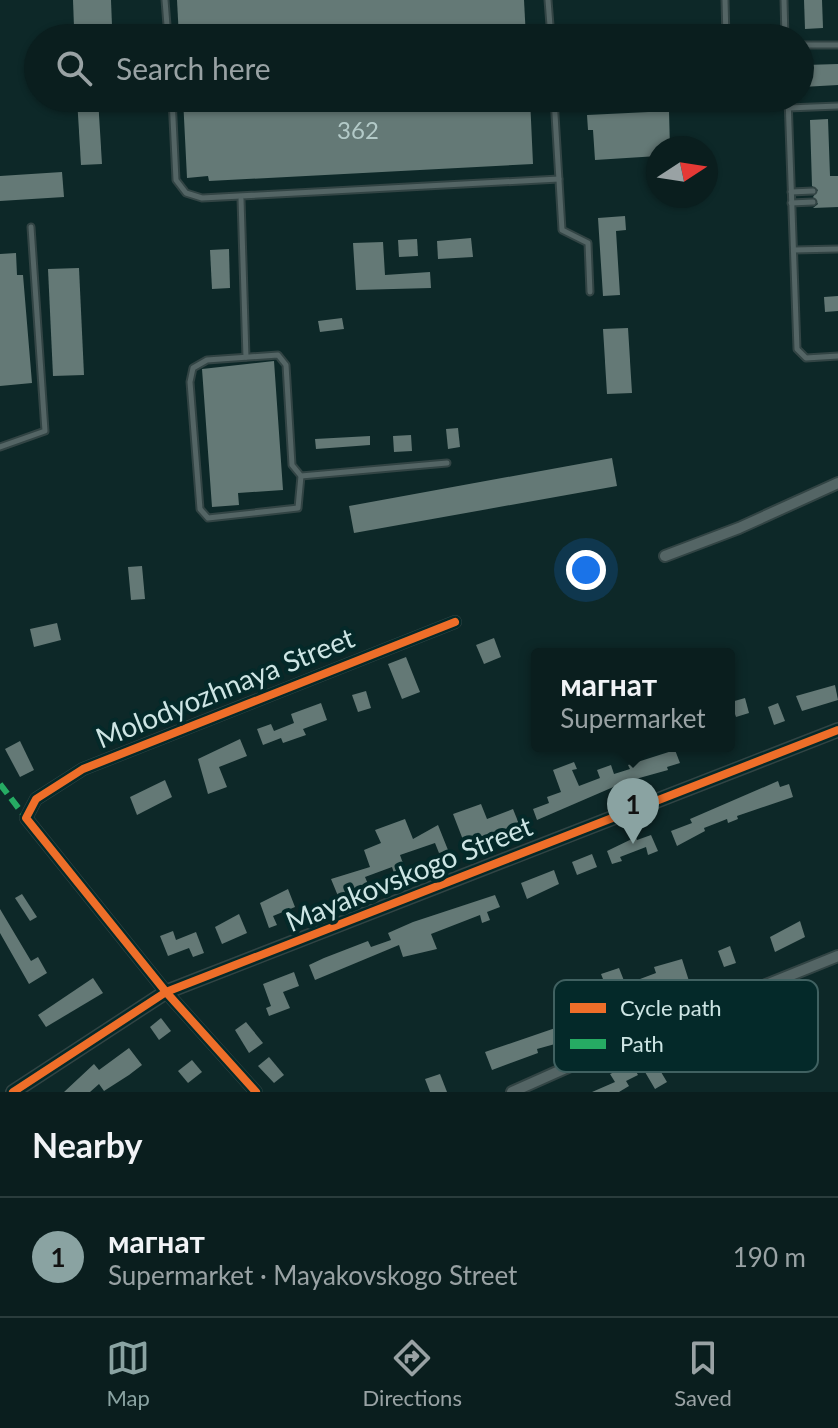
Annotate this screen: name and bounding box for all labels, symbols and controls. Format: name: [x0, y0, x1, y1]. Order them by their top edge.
search box: [24, 24, 814, 112]
icon: search: [52, 46, 96, 90]
text: Search here: [116, 50, 271, 86]
house number: 362: [337, 115, 379, 144]
north arrow: [646, 136, 718, 208]
your location: [566, 550, 606, 590]
street label: Molodyozhnaya Street: [90, 620, 359, 754]
popup: [531, 648, 735, 752]
text: магнат: [560, 666, 657, 702]
text: Supermarket: [560, 702, 706, 734]
pin: 1: [607, 778, 659, 844]
street label: Mayakovskogo Street: [280, 808, 537, 938]
legend: [554, 980, 818, 1072]
text: Cycle path: [620, 994, 722, 1021]
text: Path: [620, 1030, 664, 1057]
text: Nearby: [32, 1124, 143, 1165]
text: магнат: [108, 1223, 205, 1259]
text: 1: [50, 1241, 66, 1273]
text: 190 m: [733, 1241, 806, 1273]
text: Supermarket · Mayakovskogo Street: [108, 1259, 517, 1291]
tab: Map: [106, 1336, 150, 1411]
tab: Directions: [363, 1336, 462, 1411]
tab: Saved: [674, 1336, 732, 1411]

